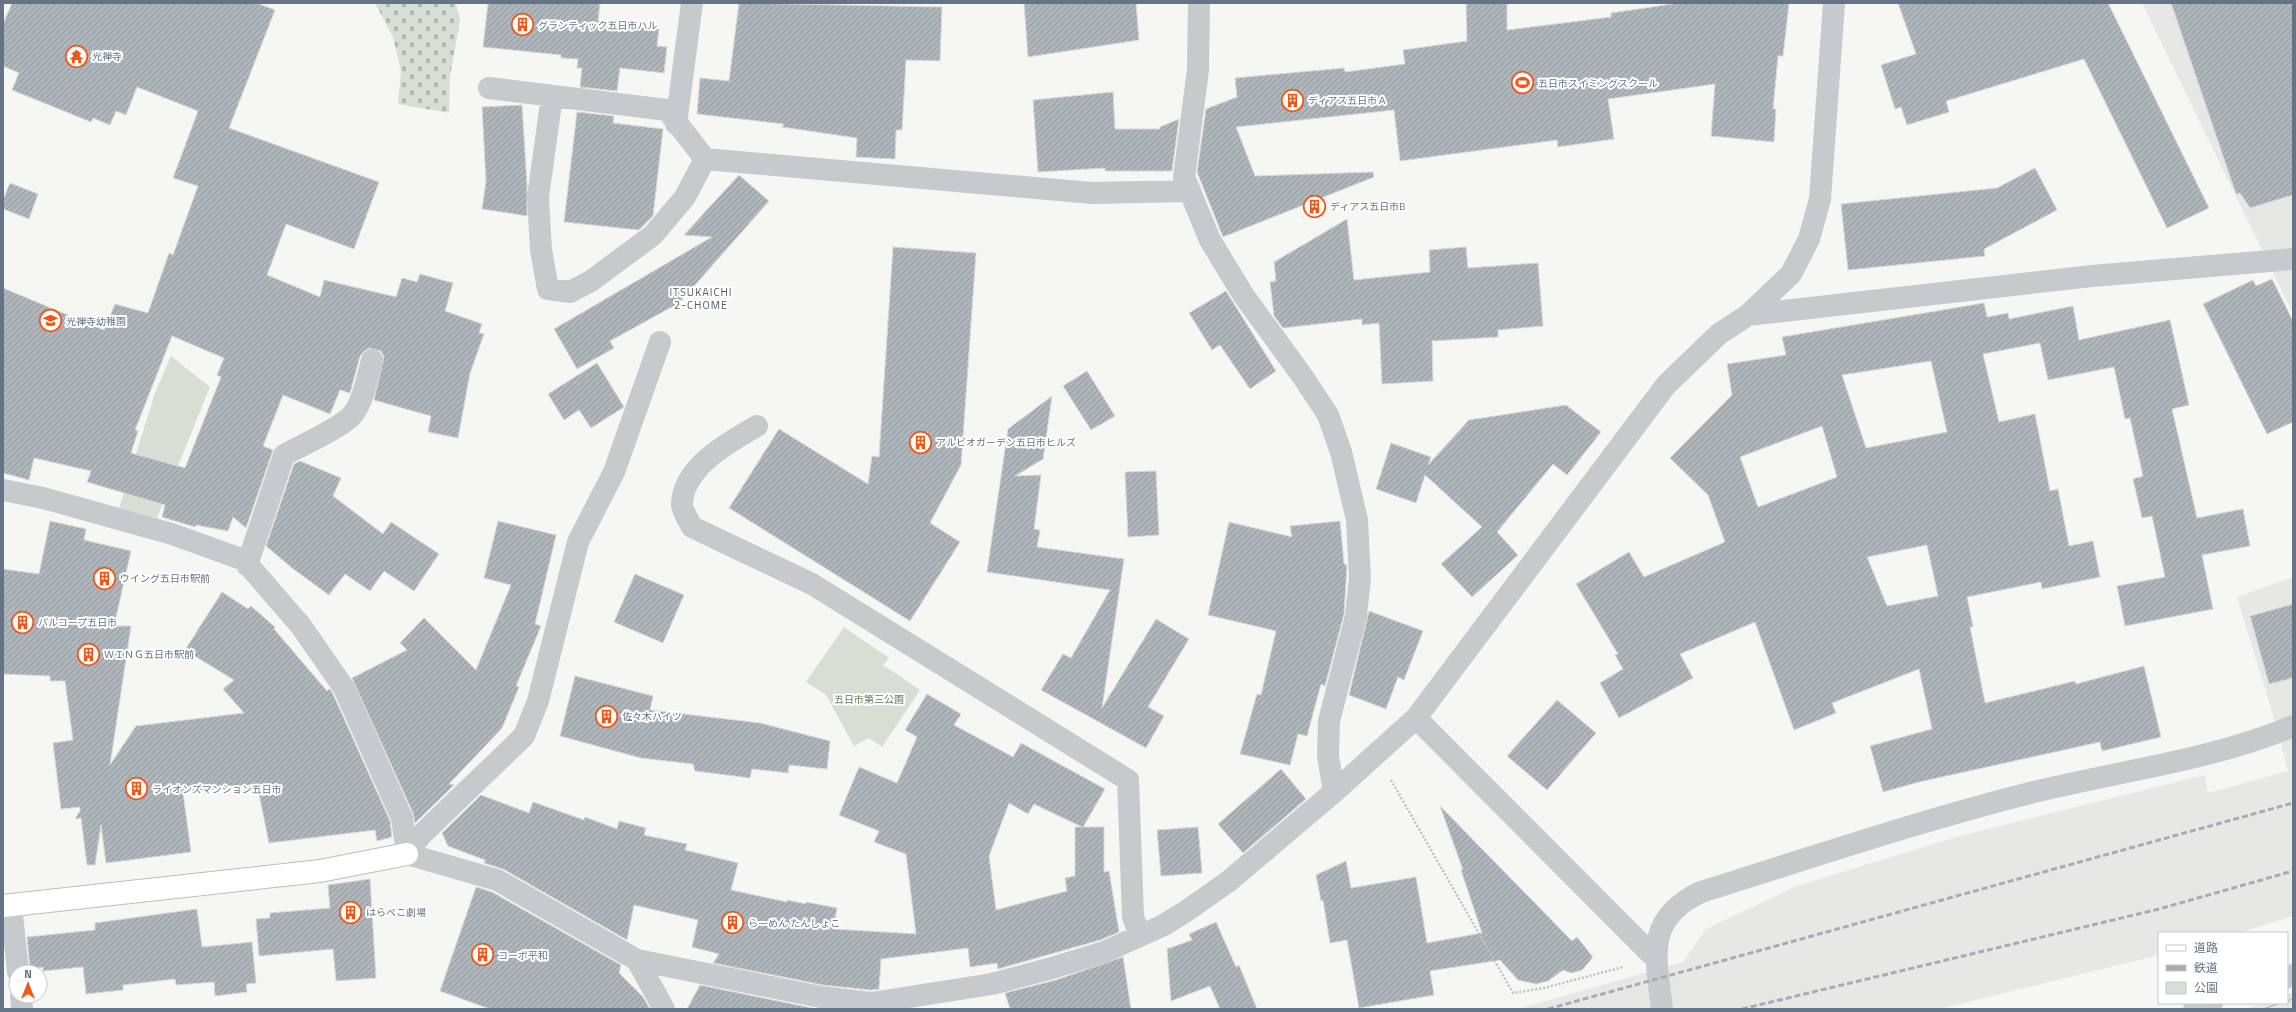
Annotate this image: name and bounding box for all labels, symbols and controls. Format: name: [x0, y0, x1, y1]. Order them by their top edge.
building icon: グランティック五日市ハル: [509, 12, 535, 38]
place label: グランティック五日市ハル: [538, 18, 657, 33]
temple icon: 光禅寺: [63, 43, 89, 69]
place label: 光禅寺: [92, 49, 122, 64]
sports icon: 五日市スイミングスクール: [1509, 70, 1535, 96]
place label: 五日市スイミングスクール: [1538, 76, 1658, 91]
building icon: ディアス五日市Ａ: [1280, 87, 1306, 113]
place label: ディアス五日市Ａ: [1308, 93, 1387, 108]
building icon: ディアス五日市B: [1301, 193, 1327, 219]
place label: ディアス五日市B: [1330, 199, 1405, 214]
district label: ITSUKAICHI 2-CHOME: [669, 284, 733, 313]
school or university icon: 光禅寺幼稚園: [38, 308, 64, 334]
place label: 光禅寺幼稚園: [66, 314, 126, 329]
building icon: アルビオガーデン五日市ヒルズ: [908, 429, 934, 455]
place label: アルビオガーデン五日市ヒルズ: [936, 435, 1076, 450]
building icon: ウイング五日市駅前: [91, 565, 117, 591]
place label: ウイング五日市駅前: [120, 571, 210, 586]
building icon: パルコープ五日市: [9, 609, 35, 635]
place label: パルコープ五日市: [38, 615, 117, 630]
building icon: ＷＩＮＧ五日市駅前: [75, 641, 101, 667]
place label: ＷＩＮＧ五日市駅前: [104, 647, 194, 662]
park label: 五日市第三公園: [834, 692, 904, 707]
building icon: 佐々木ハイツ: [594, 703, 620, 729]
place label: 佐々木ハイツ: [622, 709, 682, 724]
building icon: ライオンズマンション五日市: [124, 776, 150, 802]
place label: ライオンズマンション五日市: [152, 782, 282, 797]
building icon: はらぺこ劇場: [338, 899, 364, 925]
place label: はらぺこ劇場: [366, 905, 426, 920]
building icon: らーめん たんしょこ: [719, 910, 745, 936]
place label: らーめん たんしょこ: [748, 916, 840, 931]
legend: [2158, 932, 2288, 1004]
text: 道路: [2194, 938, 2218, 957]
building icon: コーポ平和: [469, 942, 495, 968]
place label: コーポ平和: [498, 948, 548, 963]
text: 鉄道: [2194, 958, 2218, 977]
north arrow: [8, 964, 48, 1004]
text: N: [24, 966, 32, 982]
text: 公園: [2194, 978, 2218, 997]

